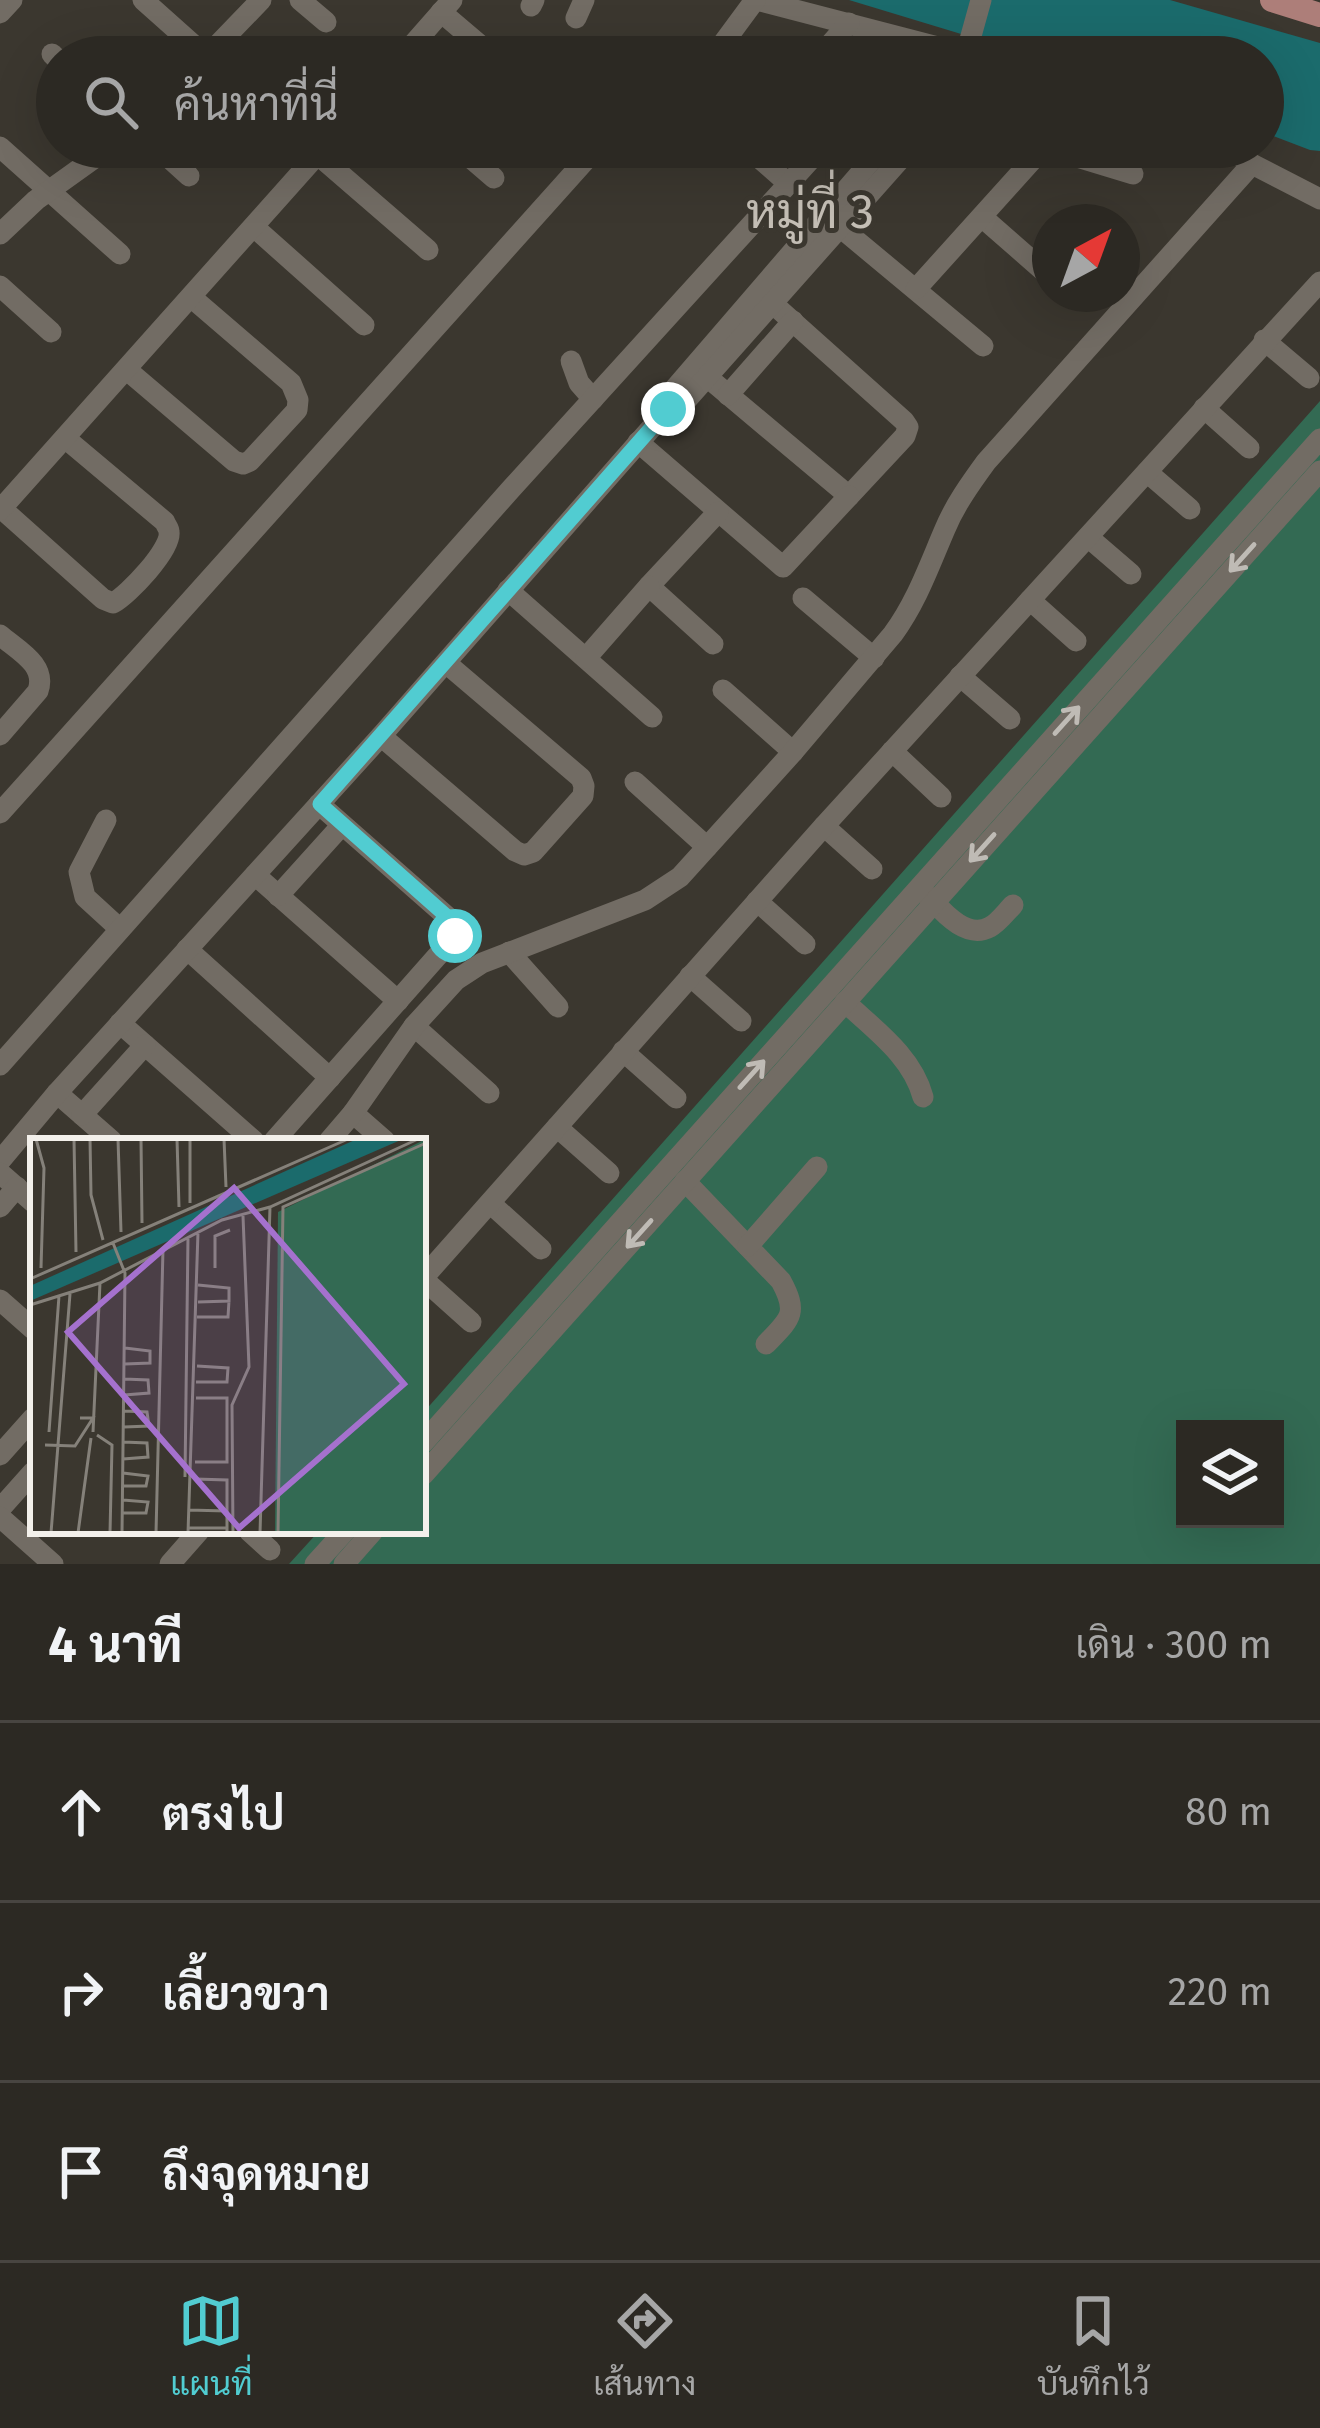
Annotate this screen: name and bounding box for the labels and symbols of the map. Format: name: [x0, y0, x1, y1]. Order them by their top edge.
district label: หมู่ที่ 3: [746, 169, 874, 244]
north arrow: [1032, 204, 1140, 312]
route end: [641, 382, 695, 436]
one-way arrow: [1229, 542, 1256, 572]
one-way arrow: [1053, 705, 1080, 735]
one-way arrow: [969, 833, 996, 863]
route start: [428, 909, 482, 963]
one-way arrow: [738, 1059, 765, 1089]
inset map: [30, 1138, 426, 1534]
one-way arrow: [625, 1218, 653, 1248]

